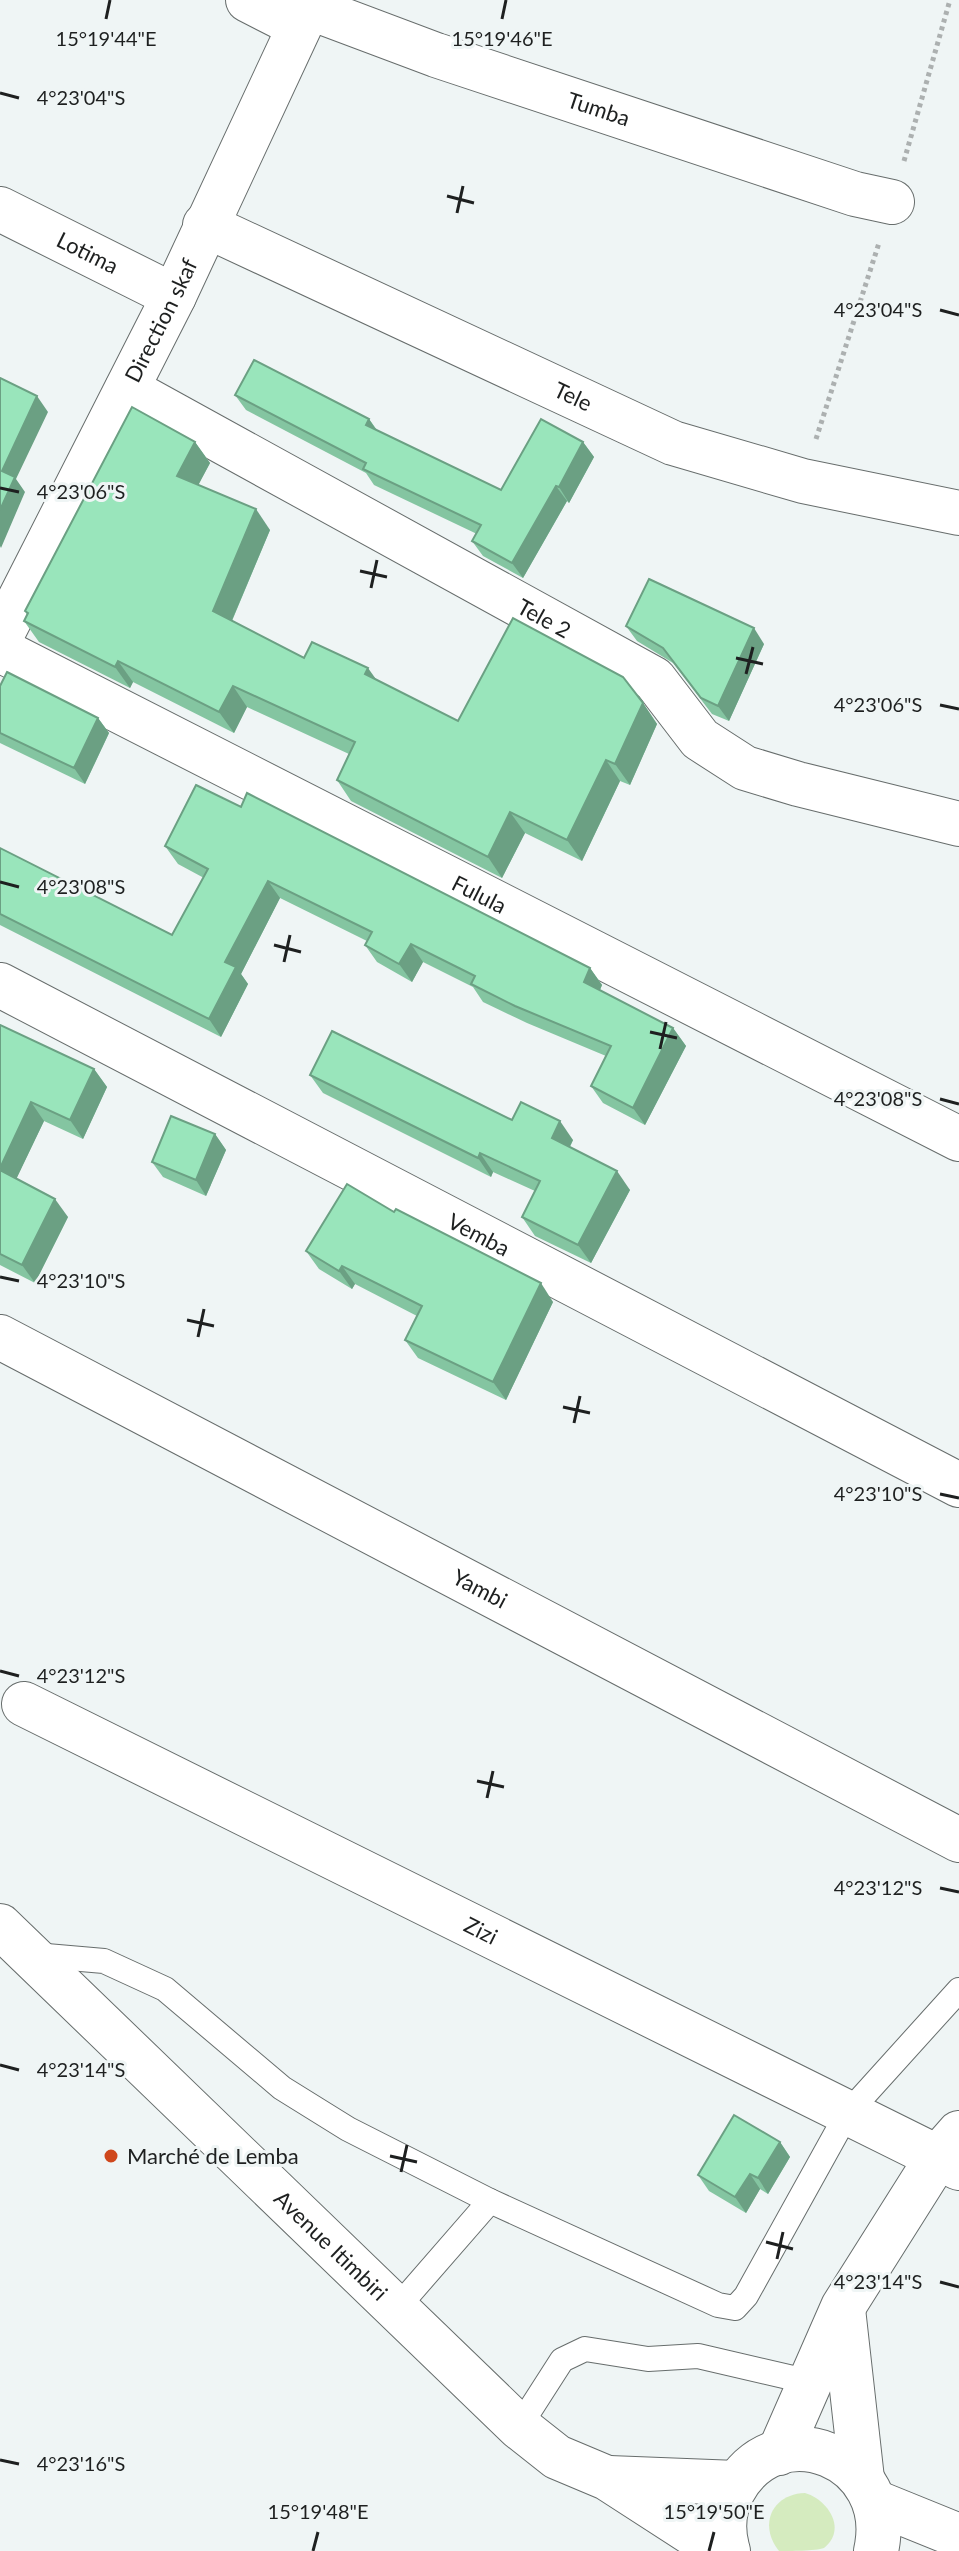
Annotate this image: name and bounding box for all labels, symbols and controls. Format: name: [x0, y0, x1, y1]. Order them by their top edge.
text: 15°19'44"E: [56, 26, 156, 50]
text: 15°19'46"E: [452, 26, 552, 50]
text: 4°23'04"S: [37, 85, 125, 109]
street label: Tumba: [564, 86, 634, 131]
street label: Lotima: [53, 226, 123, 279]
street label: Direction skaf: [118, 254, 203, 387]
text: 4°23'04"S: [834, 297, 922, 321]
street label: Tele: [550, 376, 597, 416]
text: 4°23'06"S: [37, 479, 125, 503]
street label: Tele 2: [513, 592, 576, 644]
text: 4°23'06"S: [834, 692, 922, 716]
street label: Fulula: [448, 869, 511, 919]
text: 4°23'08"S: [37, 874, 125, 898]
text: 4°23'08"S: [834, 1086, 922, 1110]
street label: Vemba: [443, 1207, 515, 1261]
text: 4°23'10"S: [37, 1268, 125, 1292]
text: 4°23'10"S: [834, 1481, 922, 1505]
street label: Yambi: [448, 1563, 512, 1614]
text: 4°23'12"S: [37, 1663, 125, 1687]
text: 4°23'12"S: [834, 1875, 922, 1899]
street label: Zizi: [460, 1911, 502, 1950]
text: 4°23'14"S: [37, 2057, 125, 2081]
place label: Marché de Lemba: [127, 2142, 299, 2169]
marker: Marché de Lemba: [102, 2147, 120, 2165]
street label: Avenue Itimbiri: [269, 2184, 394, 2306]
text: 4°23'14"S: [834, 2269, 922, 2293]
text: 4°23'16"S: [37, 2451, 125, 2475]
text: 15°19'48"E: [268, 2499, 368, 2523]
text: 15°19'50"E: [664, 2499, 764, 2523]

